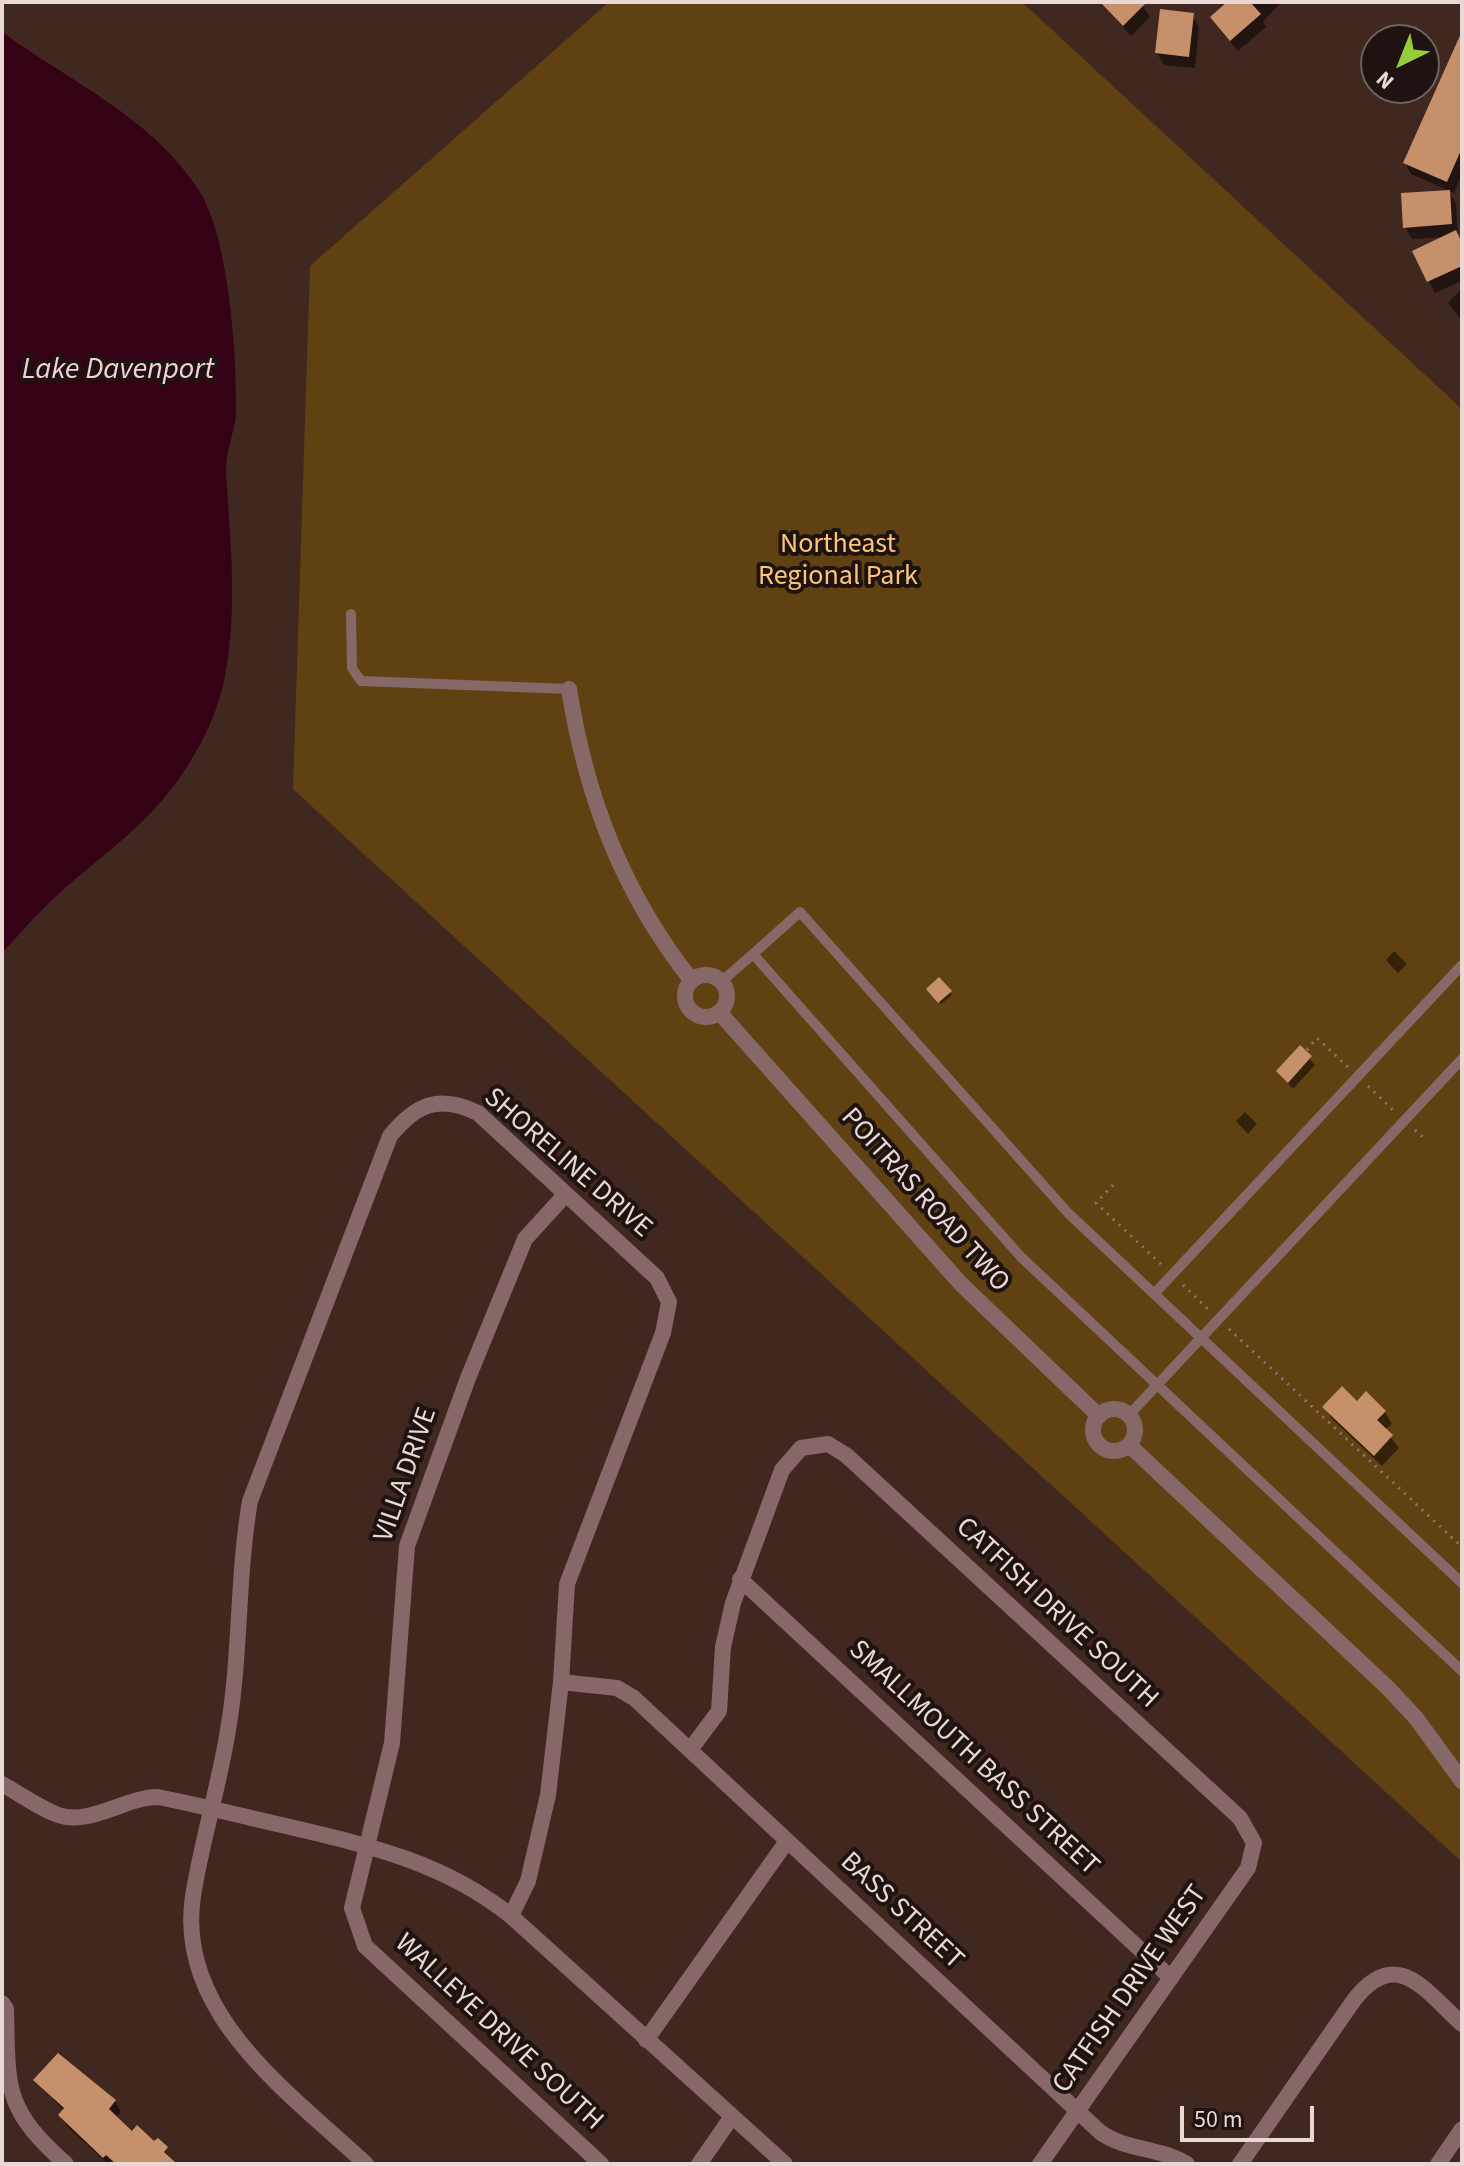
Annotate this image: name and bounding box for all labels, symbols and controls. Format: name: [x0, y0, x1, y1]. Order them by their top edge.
north arrow: [1360, 24, 1440, 104]
text: N: [1369, 63, 1401, 97]
water label: Lake Davenport: [22, 353, 214, 389]
park label: Northeast Regional Park: [758, 529, 918, 595]
street label: SHORELINE DRIVE: [476, 1082, 658, 1246]
street label: POITRAS ROAD TWO: [833, 1102, 1015, 1300]
street label: VILLA DRIVE: [368, 1404, 446, 1546]
street label: CATFISH DRIVE SOUTH: [948, 1511, 1164, 1717]
street label: SMALLMOUTH BASS STREET: [841, 1634, 1105, 1884]
street label: BASS STREET: [832, 1846, 970, 1978]
street label: CATFISH DRIVE WEST: [1047, 1880, 1215, 2100]
street label: WALLEYE DRIVE SOUTH: [387, 1928, 609, 2138]
scale bar: [1184, 2090, 1318, 2140]
text: 50 m: [1194, 2102, 1243, 2137]

